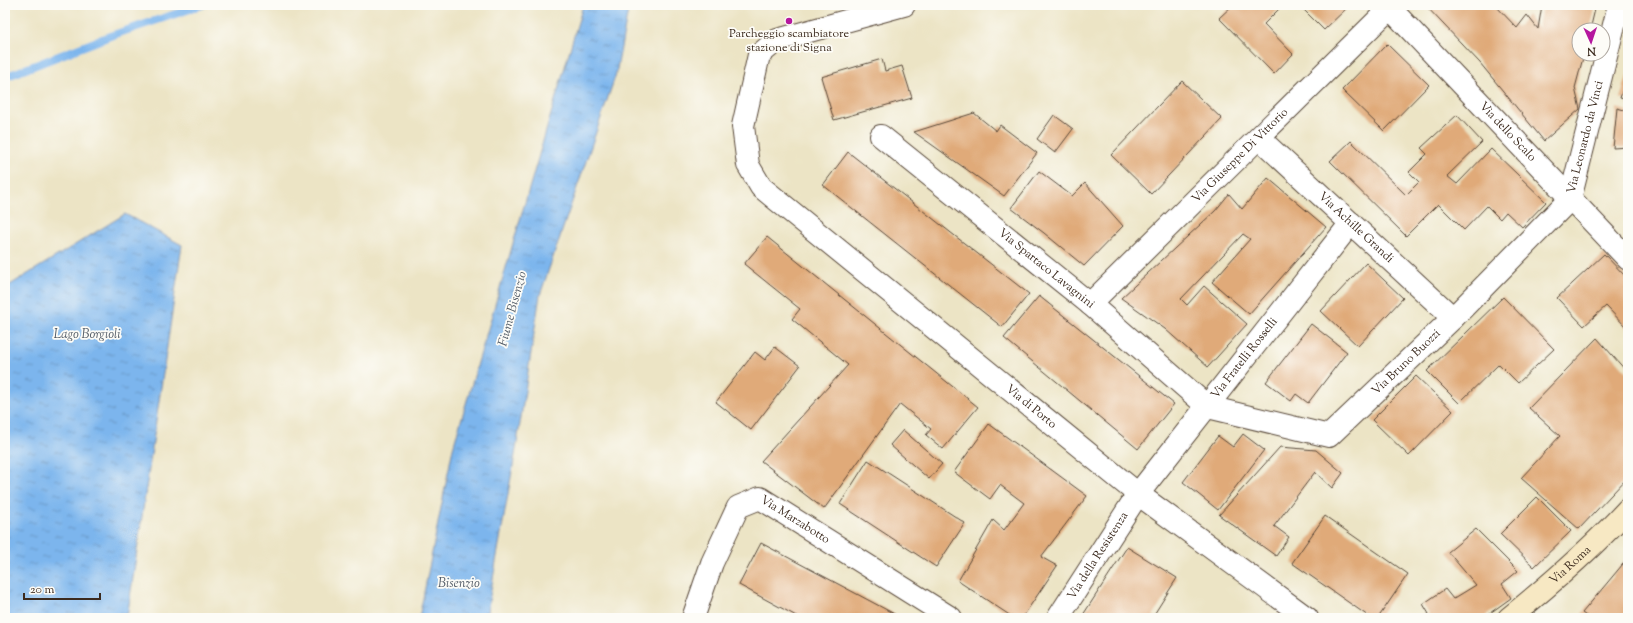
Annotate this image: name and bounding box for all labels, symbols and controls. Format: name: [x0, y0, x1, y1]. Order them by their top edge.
marker: Parcheggio scambiatore stazione di Signa: [784, 16, 794, 26]
north arrow: [1571, 22, 1611, 62]
place label: Parcheggio scambiatore stazione di Signa: [729, 25, 849, 57]
text: N: [1586, 43, 1597, 59]
street label: Via Leonardo da Vinci: [1563, 78, 1609, 196]
street label: Via dello Scalo: [1475, 98, 1541, 166]
street label: Via Giuseppe Di Vittorio: [1188, 104, 1293, 208]
street label: Via Achille Grandi: [1314, 188, 1398, 268]
street label: Via Spartaco Lavagnini: [994, 224, 1099, 314]
water label: Fiume Bisenzio: [494, 269, 532, 349]
street label: Via Fratelli Rosselli: [1207, 313, 1283, 403]
street label: Via Bruno Buozzi: [1368, 325, 1445, 400]
water label: Lago Borgioli: [53, 326, 121, 344]
street label: Via di Porto: [1002, 381, 1061, 433]
street label: Via Marzabotto: [757, 491, 834, 549]
street label: Via della Resistenza: [1063, 508, 1133, 603]
street label: Via Roma: [1546, 541, 1596, 589]
scale bar: [24, 575, 100, 601]
water label: Bisenzio: [438, 575, 480, 593]
text: 20 m: [30, 581, 55, 599]

